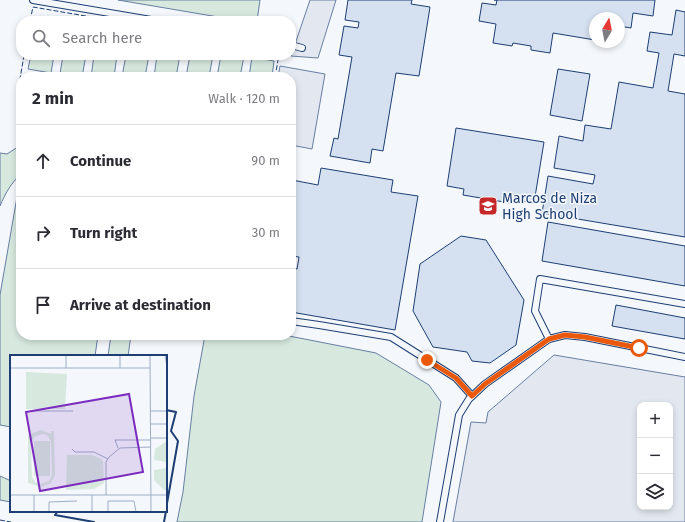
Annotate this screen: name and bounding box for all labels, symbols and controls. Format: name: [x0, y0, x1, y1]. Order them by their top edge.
north arrow: [589, 12, 625, 48]
search box: [16, 16, 296, 60]
icon: search: [30, 27, 52, 49]
text: Search here: [62, 29, 142, 47]
text: 2 min: [32, 88, 74, 109]
text: Walk · 120 m: [208, 91, 280, 106]
icon: ahead: [32, 150, 54, 172]
text: Continue: [70, 152, 131, 170]
text: 90 m: [251, 153, 280, 168]
place label: Marcos de Niza High School: [502, 190, 597, 223]
school or university icon: Marcos de Niza High School: [477, 195, 499, 217]
icon: right: [32, 222, 54, 244]
text: Turn right: [70, 224, 137, 242]
text: 30 m: [252, 225, 280, 240]
icon: arrive: [32, 294, 54, 316]
text: Arrive at destination: [70, 296, 211, 314]
route start: [630, 339, 648, 357]
route end: [418, 351, 436, 369]
inset map: [10, 355, 167, 512]
map controls: [637, 402, 673, 510]
button: +: [637, 402, 673, 438]
button: −: [637, 438, 673, 474]
button: layers: [637, 474, 673, 510]

